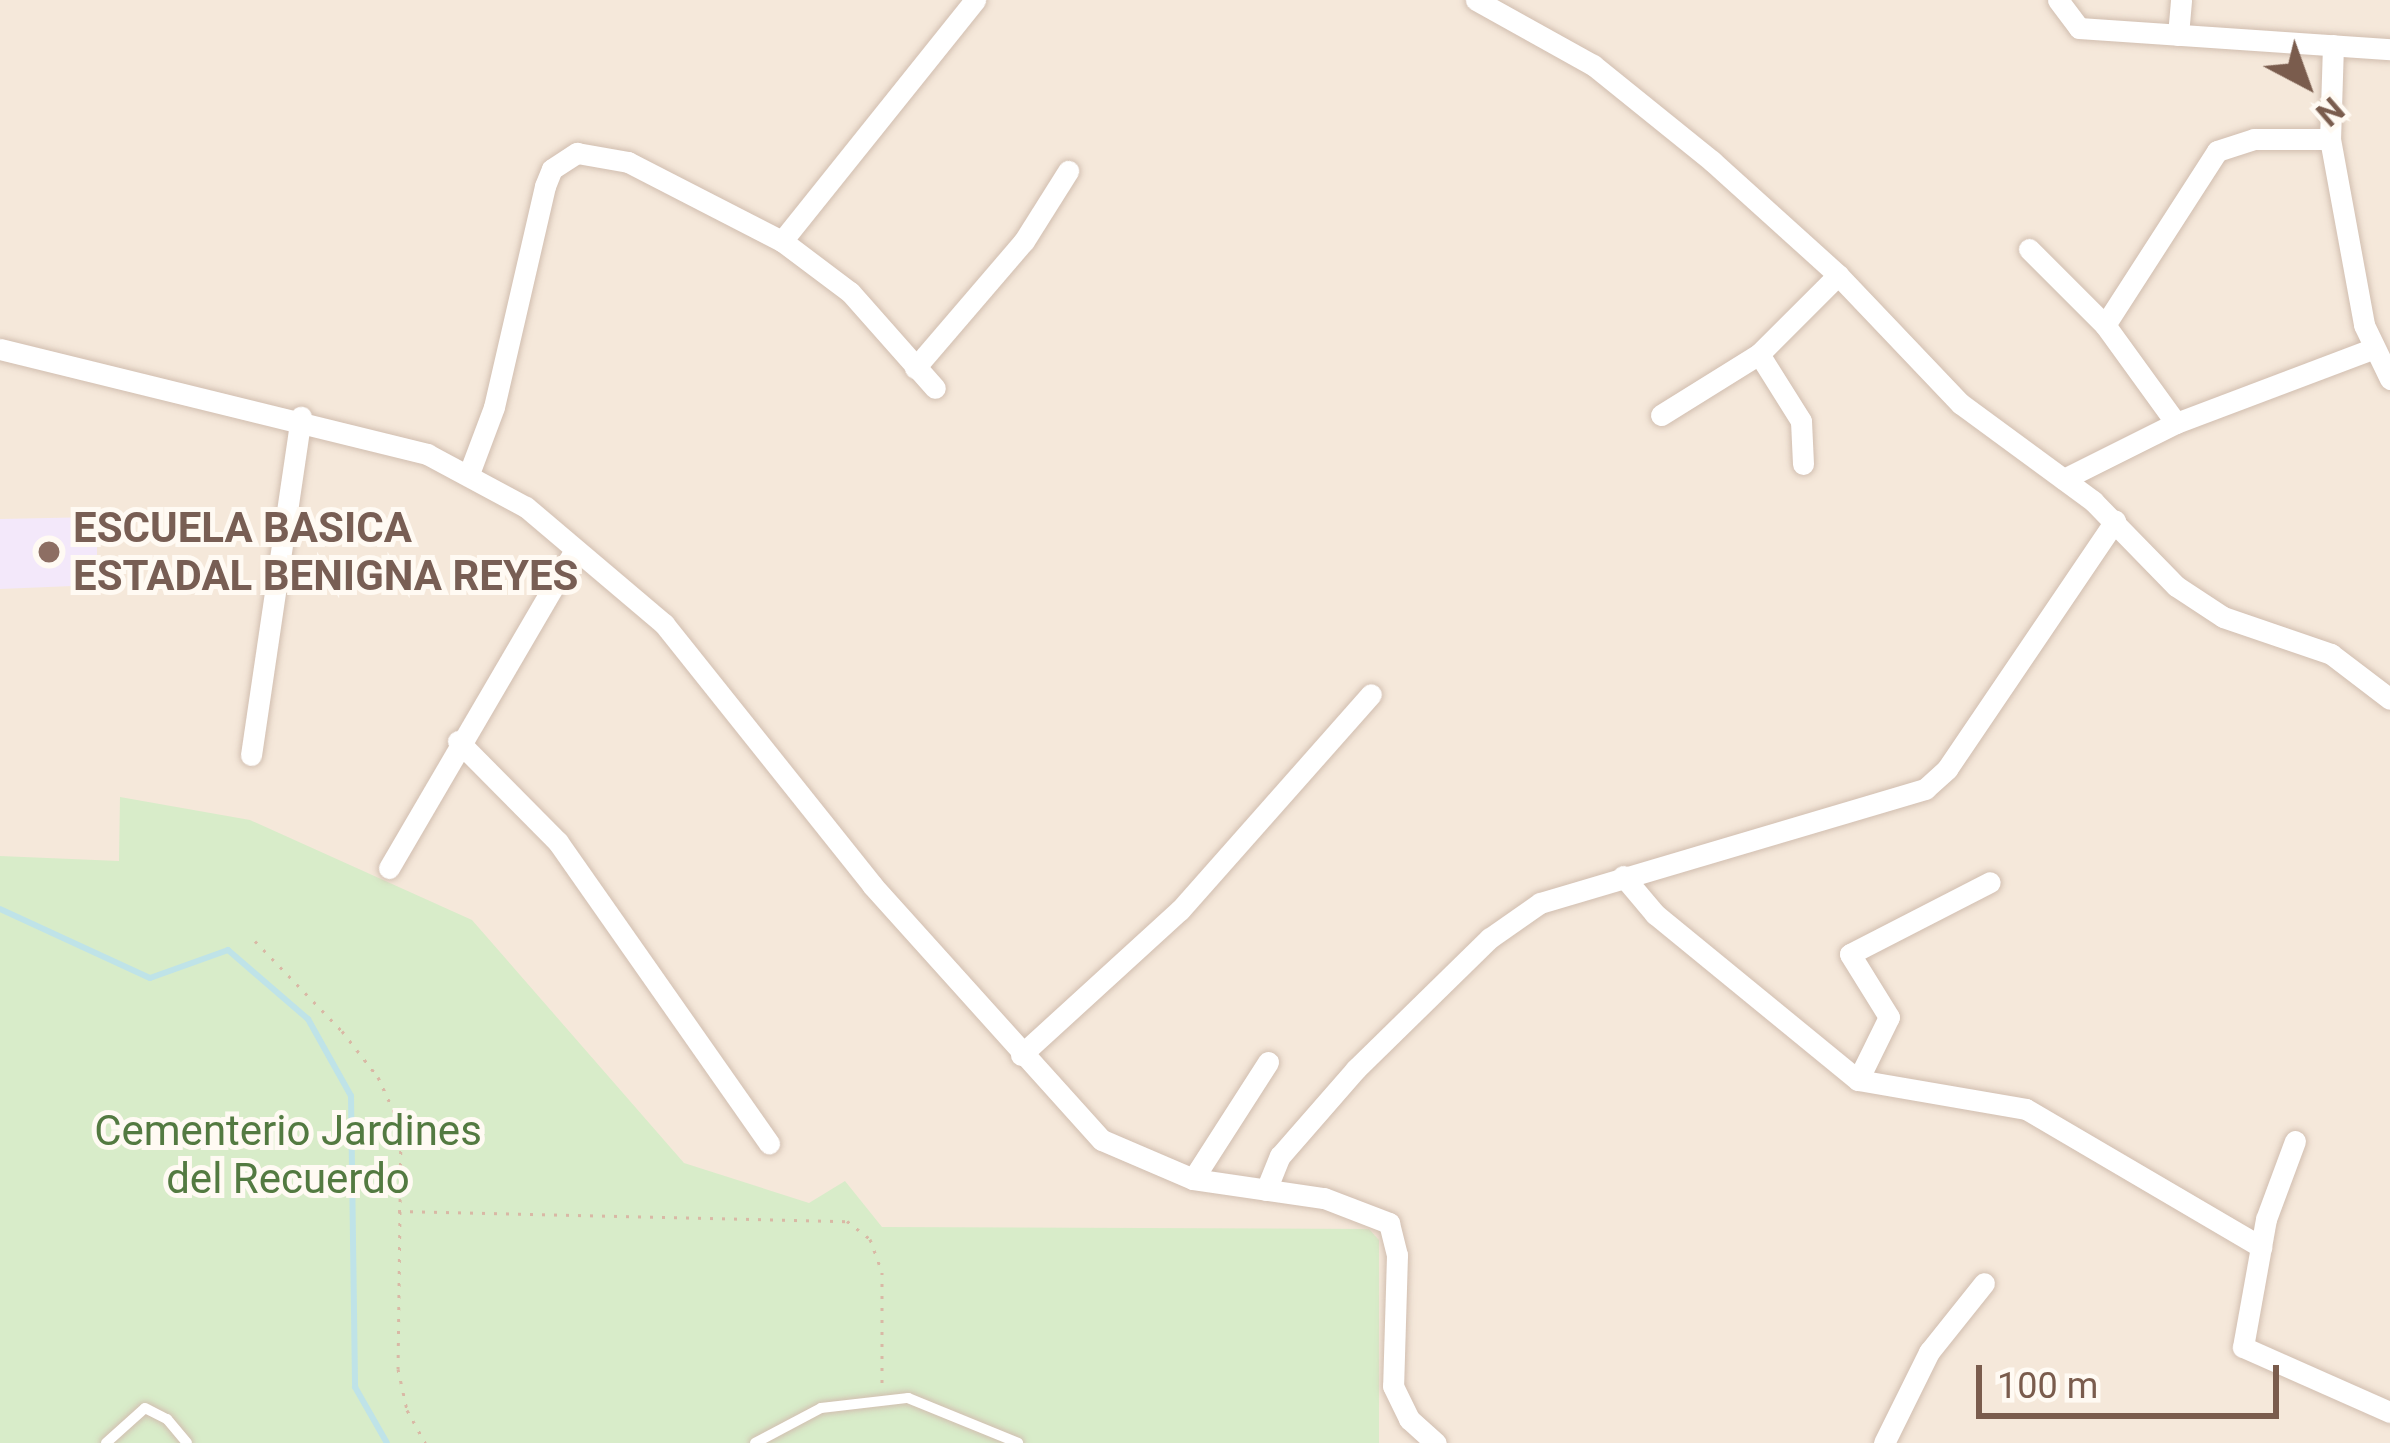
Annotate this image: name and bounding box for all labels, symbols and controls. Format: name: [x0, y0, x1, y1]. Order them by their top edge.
north arrow: [2246, 24, 2366, 144]
text: N: [2308, 89, 2352, 134]
place label: ESCUELA BASICA ESTADAL BENIGNA REYES: [73, 503, 578, 602]
marker: ESCUELA BASICA ESTADAL BENIGNA REYES: [36, 539, 62, 565]
park label: Cementerio Jardines del Recuerdo: [94, 1106, 482, 1204]
scale bar: [1982, 1341, 2285, 1415]
text: 100 m: [1997, 1365, 2098, 1407]

